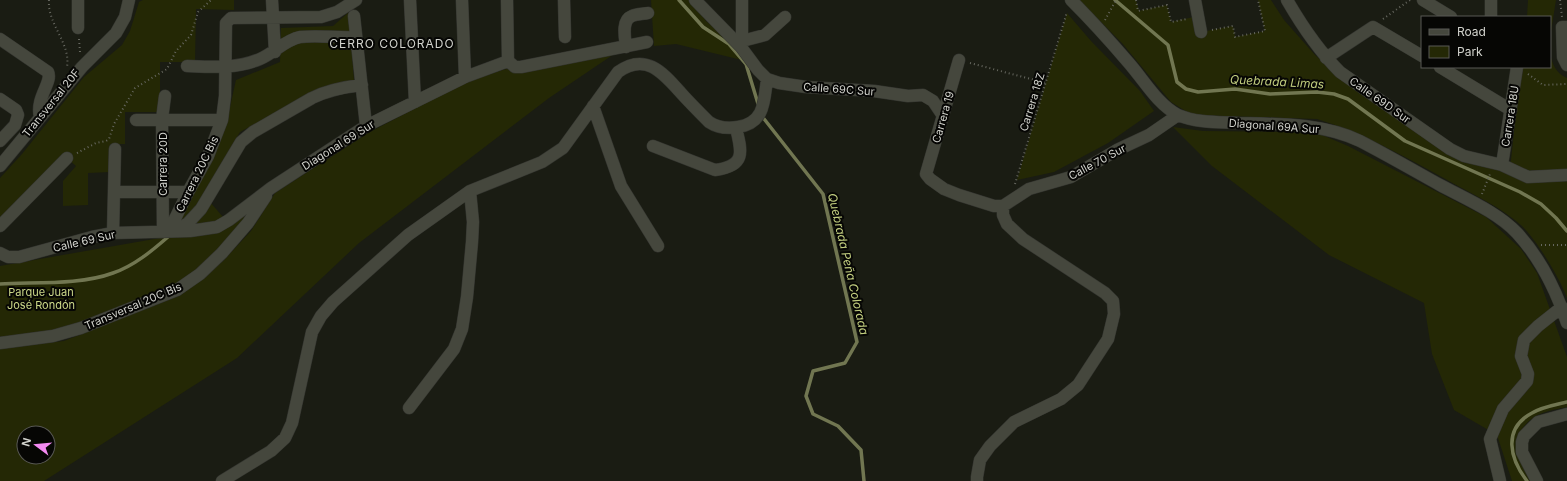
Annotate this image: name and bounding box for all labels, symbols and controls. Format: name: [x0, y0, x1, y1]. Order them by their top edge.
legend: [1421, 16, 1551, 68]
text: Road: [1457, 24, 1486, 39]
district label: CERRO COLORADO: [329, 36, 455, 51]
text: Park: [1457, 44, 1483, 59]
street label: Transversal 20F: [19, 66, 83, 140]
street label: Carrera 18Z: [1016, 71, 1048, 133]
water label: Quebrada Limas: [1230, 72, 1324, 91]
street label: Calle 69D Sur: [1347, 74, 1413, 126]
street label: Calle 69C Sur: [803, 80, 875, 98]
street label: Carrera 18U: [1498, 84, 1522, 148]
street label: Carrera 19: [929, 89, 957, 145]
street label: Diagonal 69A Sur: [1228, 116, 1320, 136]
street label: Diagonal 69 Sur: [299, 117, 377, 173]
street label: Carrera 20D: [156, 132, 170, 196]
street label: Carrera 20C Bis: [173, 134, 222, 214]
street label: Calle 70 Sur: [1066, 141, 1128, 183]
water label: Quebrada Peña Colorada: [825, 191, 872, 336]
street label: Calle 69 Sur: [51, 227, 117, 255]
street label: Transversal 20C Bis: [82, 279, 184, 333]
park label: Parque Juan José Rondón: [7, 285, 75, 312]
north arrow: [16, 425, 56, 465]
text: N: [19, 436, 34, 448]

